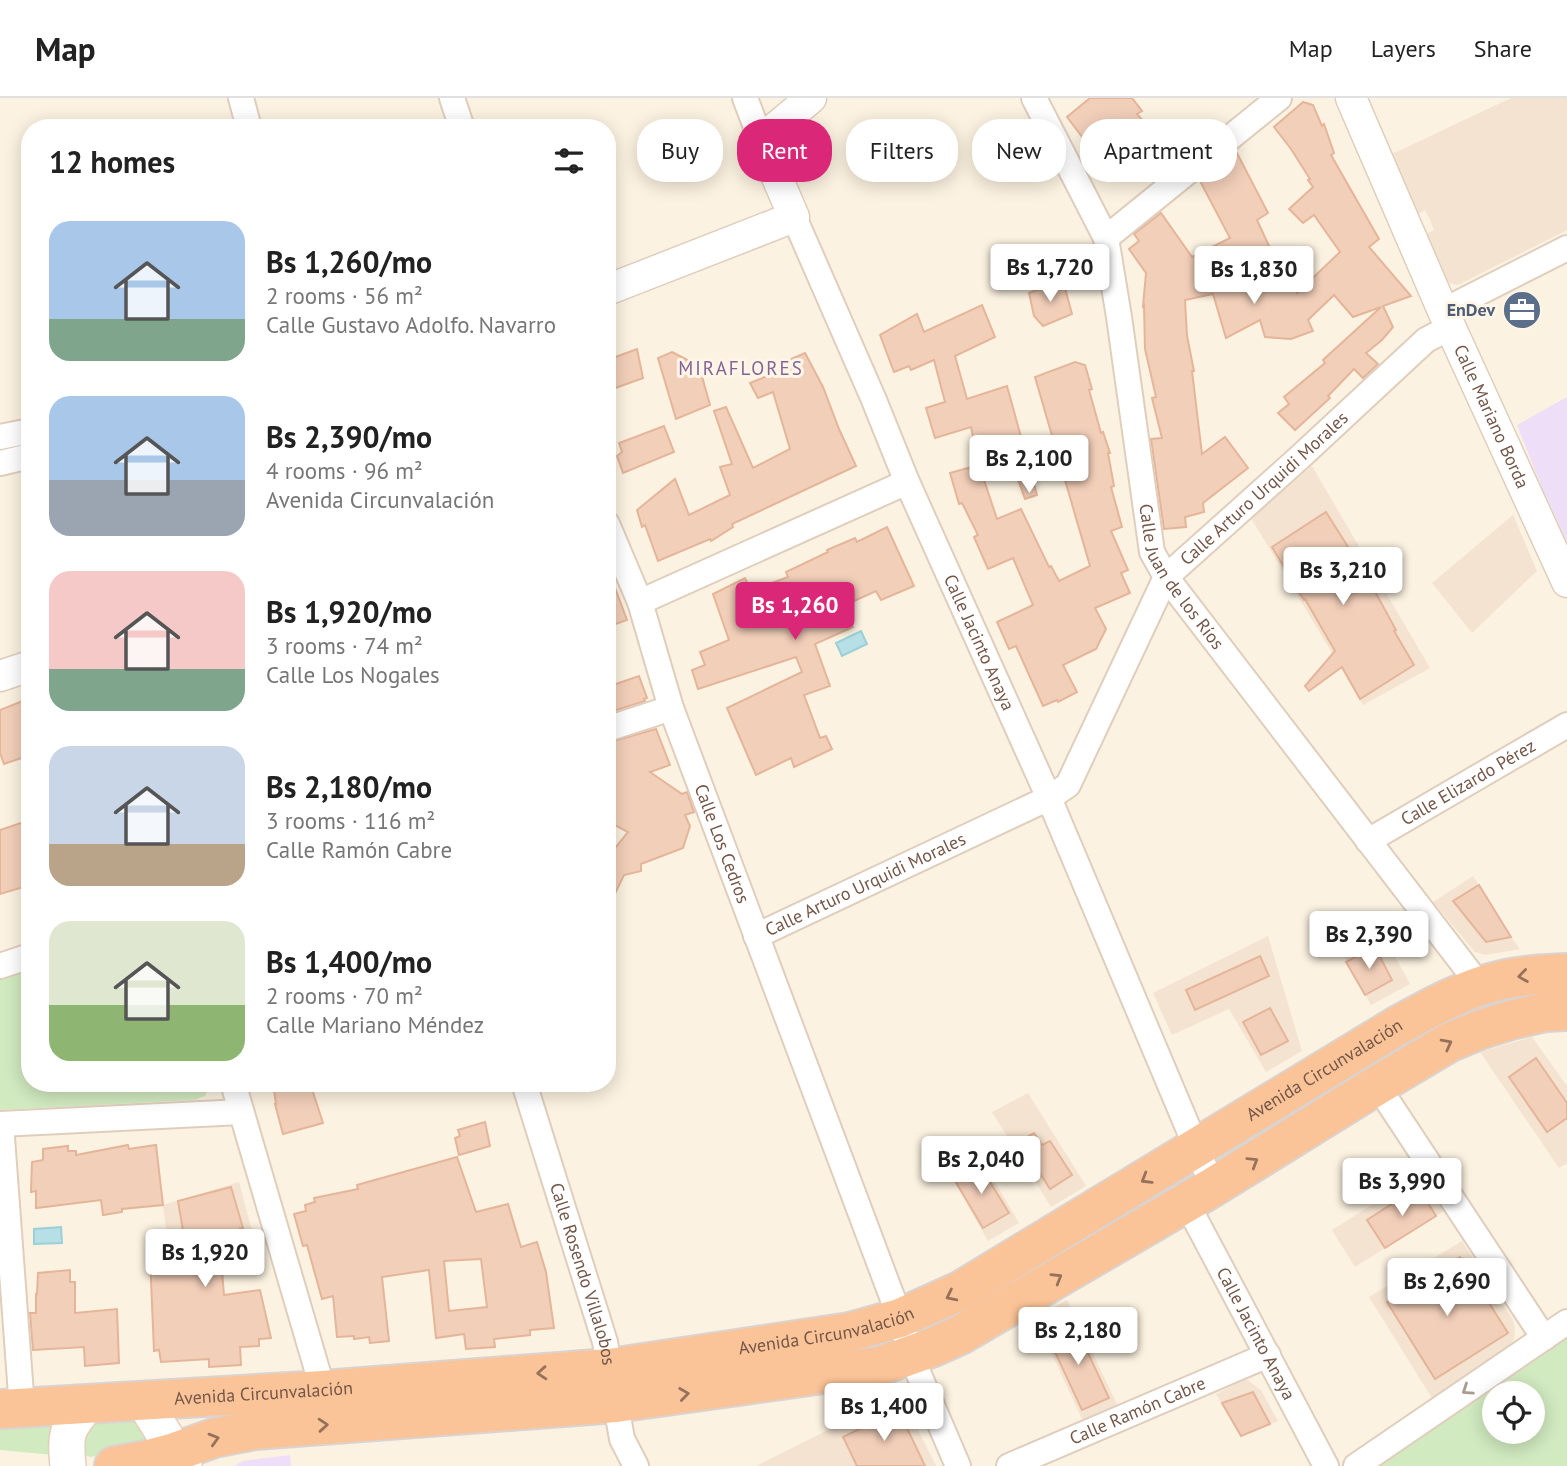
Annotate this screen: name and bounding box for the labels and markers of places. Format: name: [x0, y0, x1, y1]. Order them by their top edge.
pin: Bs 1,720: [978, 244, 1122, 304]
pin: Bs 1,830: [1182, 246, 1326, 306]
office icon: EnDev: [1501, 289, 1543, 331]
place label: EnDev: [1447, 298, 1495, 321]
pin: Bs 2,100: [957, 436, 1101, 495]
pin: Bs 3,210: [1271, 547, 1415, 607]
pin: Bs 1,260: [723, 582, 867, 642]
pin: Bs 2,390: [1297, 912, 1441, 971]
pin: Bs 2,040: [909, 1136, 1053, 1196]
pin: Bs 3,990: [1330, 1158, 1474, 1218]
pin: Bs 1,920: [133, 1230, 277, 1289]
pin: Bs 2,690: [1375, 1258, 1519, 1318]
pin: Bs 2,180: [1006, 1308, 1150, 1367]
pin: Bs 1,400: [812, 1384, 956, 1443]

